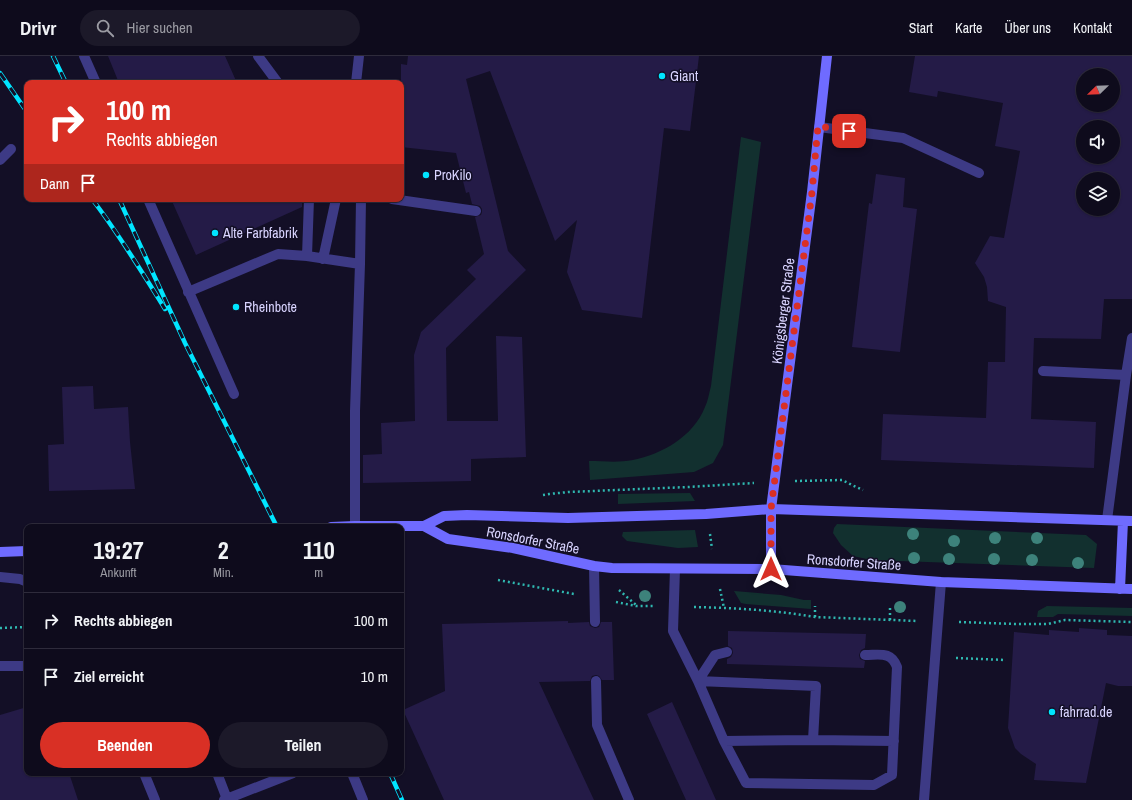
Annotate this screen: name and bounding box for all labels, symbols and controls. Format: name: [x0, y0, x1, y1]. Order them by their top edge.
search box: [80, 10, 360, 46]
text: Drivr: [20, 15, 56, 41]
icon: search: [94, 17, 116, 39]
text: Hier suchen: [126, 17, 193, 38]
text: Start: [909, 19, 933, 37]
text: Karte: [955, 19, 982, 37]
text: Über uns: [1004, 19, 1051, 37]
text: Kontakt: [1073, 19, 1112, 37]
place label: Giant: [670, 67, 698, 85]
north arrow: [1076, 68, 1120, 112]
map controls: [1076, 68, 1120, 216]
marker: Giant: [657, 71, 667, 81]
text: 100 m: [106, 91, 171, 129]
icon: right: [40, 96, 92, 148]
pin: [832, 114, 866, 148]
icon: arrive: [838, 120, 860, 142]
button: sound: [1076, 120, 1120, 164]
text: Rechts abbiegen: [106, 127, 218, 152]
place label: ProKilo: [434, 166, 472, 184]
marker: ProKilo: [421, 170, 431, 180]
icon: arrive: [77, 172, 99, 194]
button: layers: [1076, 172, 1120, 216]
text: Dann: [40, 173, 69, 194]
place label: Alte Farbfabrik: [222, 224, 298, 242]
marker: Alte Farbfabrik: [210, 228, 220, 238]
street label: Königsberger Straße: [768, 257, 798, 365]
place label: Rheinbote: [244, 298, 297, 316]
marker: Rheinbote: [231, 302, 241, 312]
street label: Ronsdorfer Straße: [485, 522, 581, 558]
text: 19:27: [93, 534, 144, 566]
text: 2: [218, 534, 229, 566]
text: 110: [303, 534, 335, 566]
position arrow: [750, 548, 792, 590]
street label: Ronsdorfer Straße: [806, 550, 902, 574]
text: Ankunft: [100, 564, 137, 581]
text: Min.: [213, 564, 234, 581]
text: m: [314, 564, 323, 581]
icon: right: [40, 610, 62, 632]
text: Rechts abbiegen: [74, 610, 172, 631]
text: 100 m: [354, 610, 388, 631]
icon: arrive: [40, 666, 62, 688]
text: Ziel erreicht: [74, 666, 144, 687]
text: 10 m: [361, 666, 388, 687]
place label: fahrrad.de: [1060, 703, 1112, 721]
marker: fahrrad.de: [1047, 707, 1057, 717]
button: Beenden: [40, 722, 210, 768]
button: Teilen: [218, 722, 388, 768]

